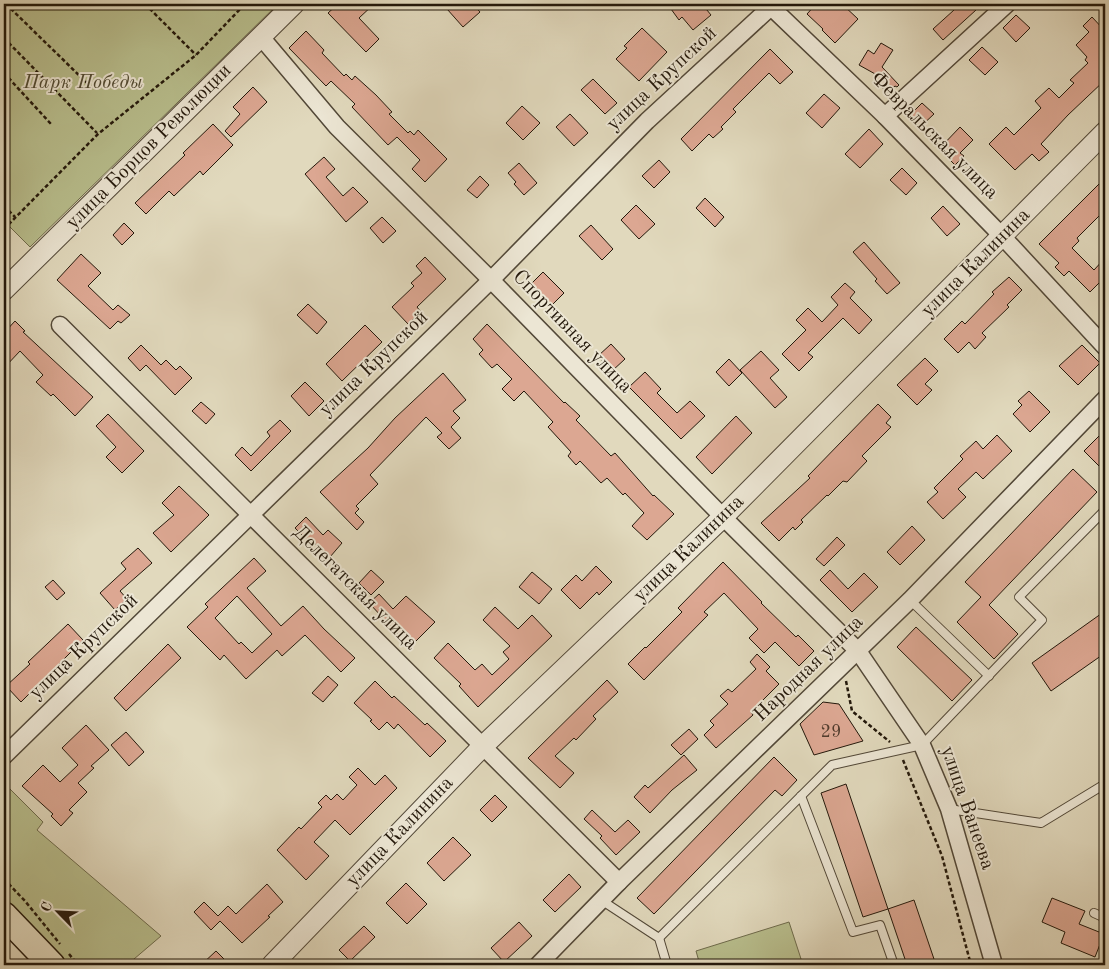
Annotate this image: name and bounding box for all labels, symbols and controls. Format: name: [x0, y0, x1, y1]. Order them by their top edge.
street label: улица Крупской: [603, 23, 721, 135]
street label: улица Борцов Революции: [63, 61, 235, 233]
street label: Февральская улица: [866, 68, 1002, 204]
park label: Парк Победы: [22, 73, 143, 93]
street label: улица Калинина: [918, 205, 1034, 321]
street label: Спортивная улица: [508, 267, 636, 397]
street label: улица Крупской: [316, 307, 432, 421]
street label: улица Калинина: [630, 492, 748, 606]
street label: Делегатская улица: [289, 522, 421, 654]
street label: улица Крупской: [26, 590, 142, 704]
street label: Народная улица: [751, 612, 868, 726]
house number: 29: [821, 723, 841, 741]
street label: улица Ванеева: [936, 744, 998, 872]
street label: улица Калинина: [343, 773, 457, 891]
north arrow: [32, 886, 82, 936]
text: С: [39, 900, 55, 914]

